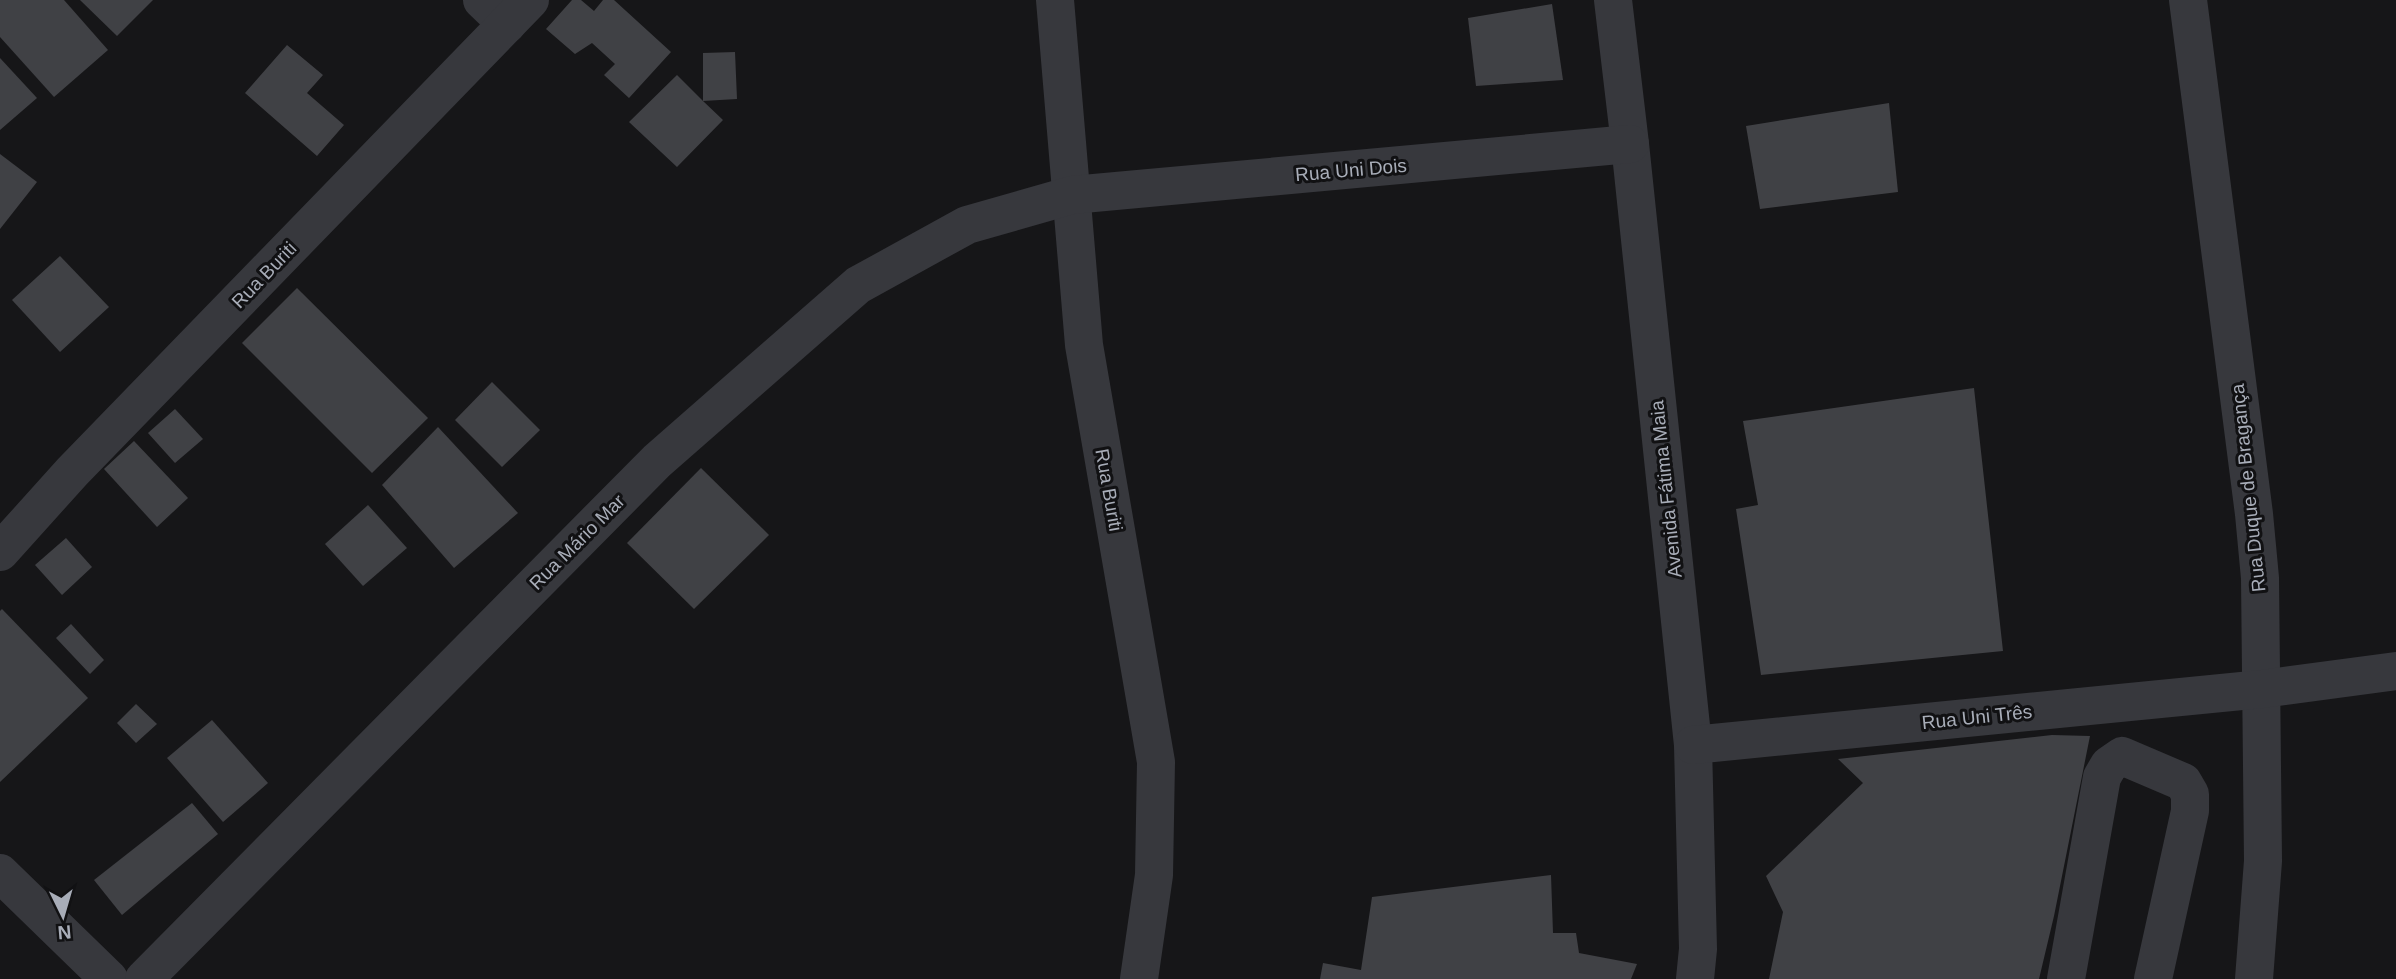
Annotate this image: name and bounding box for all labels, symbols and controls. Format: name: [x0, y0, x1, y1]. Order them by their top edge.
street label: Rua Uni Dois: [1294, 155, 1408, 185]
street label: Rua Buriti: [227, 238, 301, 312]
street label: Rua Duque de Bragança: [2227, 382, 2269, 593]
street label: Avenida Fátima Maia: [1646, 399, 1686, 579]
street label: Rua Buriti: [1091, 447, 1127, 533]
street label: Rua Mário Mar: [525, 490, 629, 594]
street label: Rua Uni Três: [1921, 701, 2033, 733]
north arrow: [28, 881, 98, 951]
text: N: [57, 921, 72, 943]

